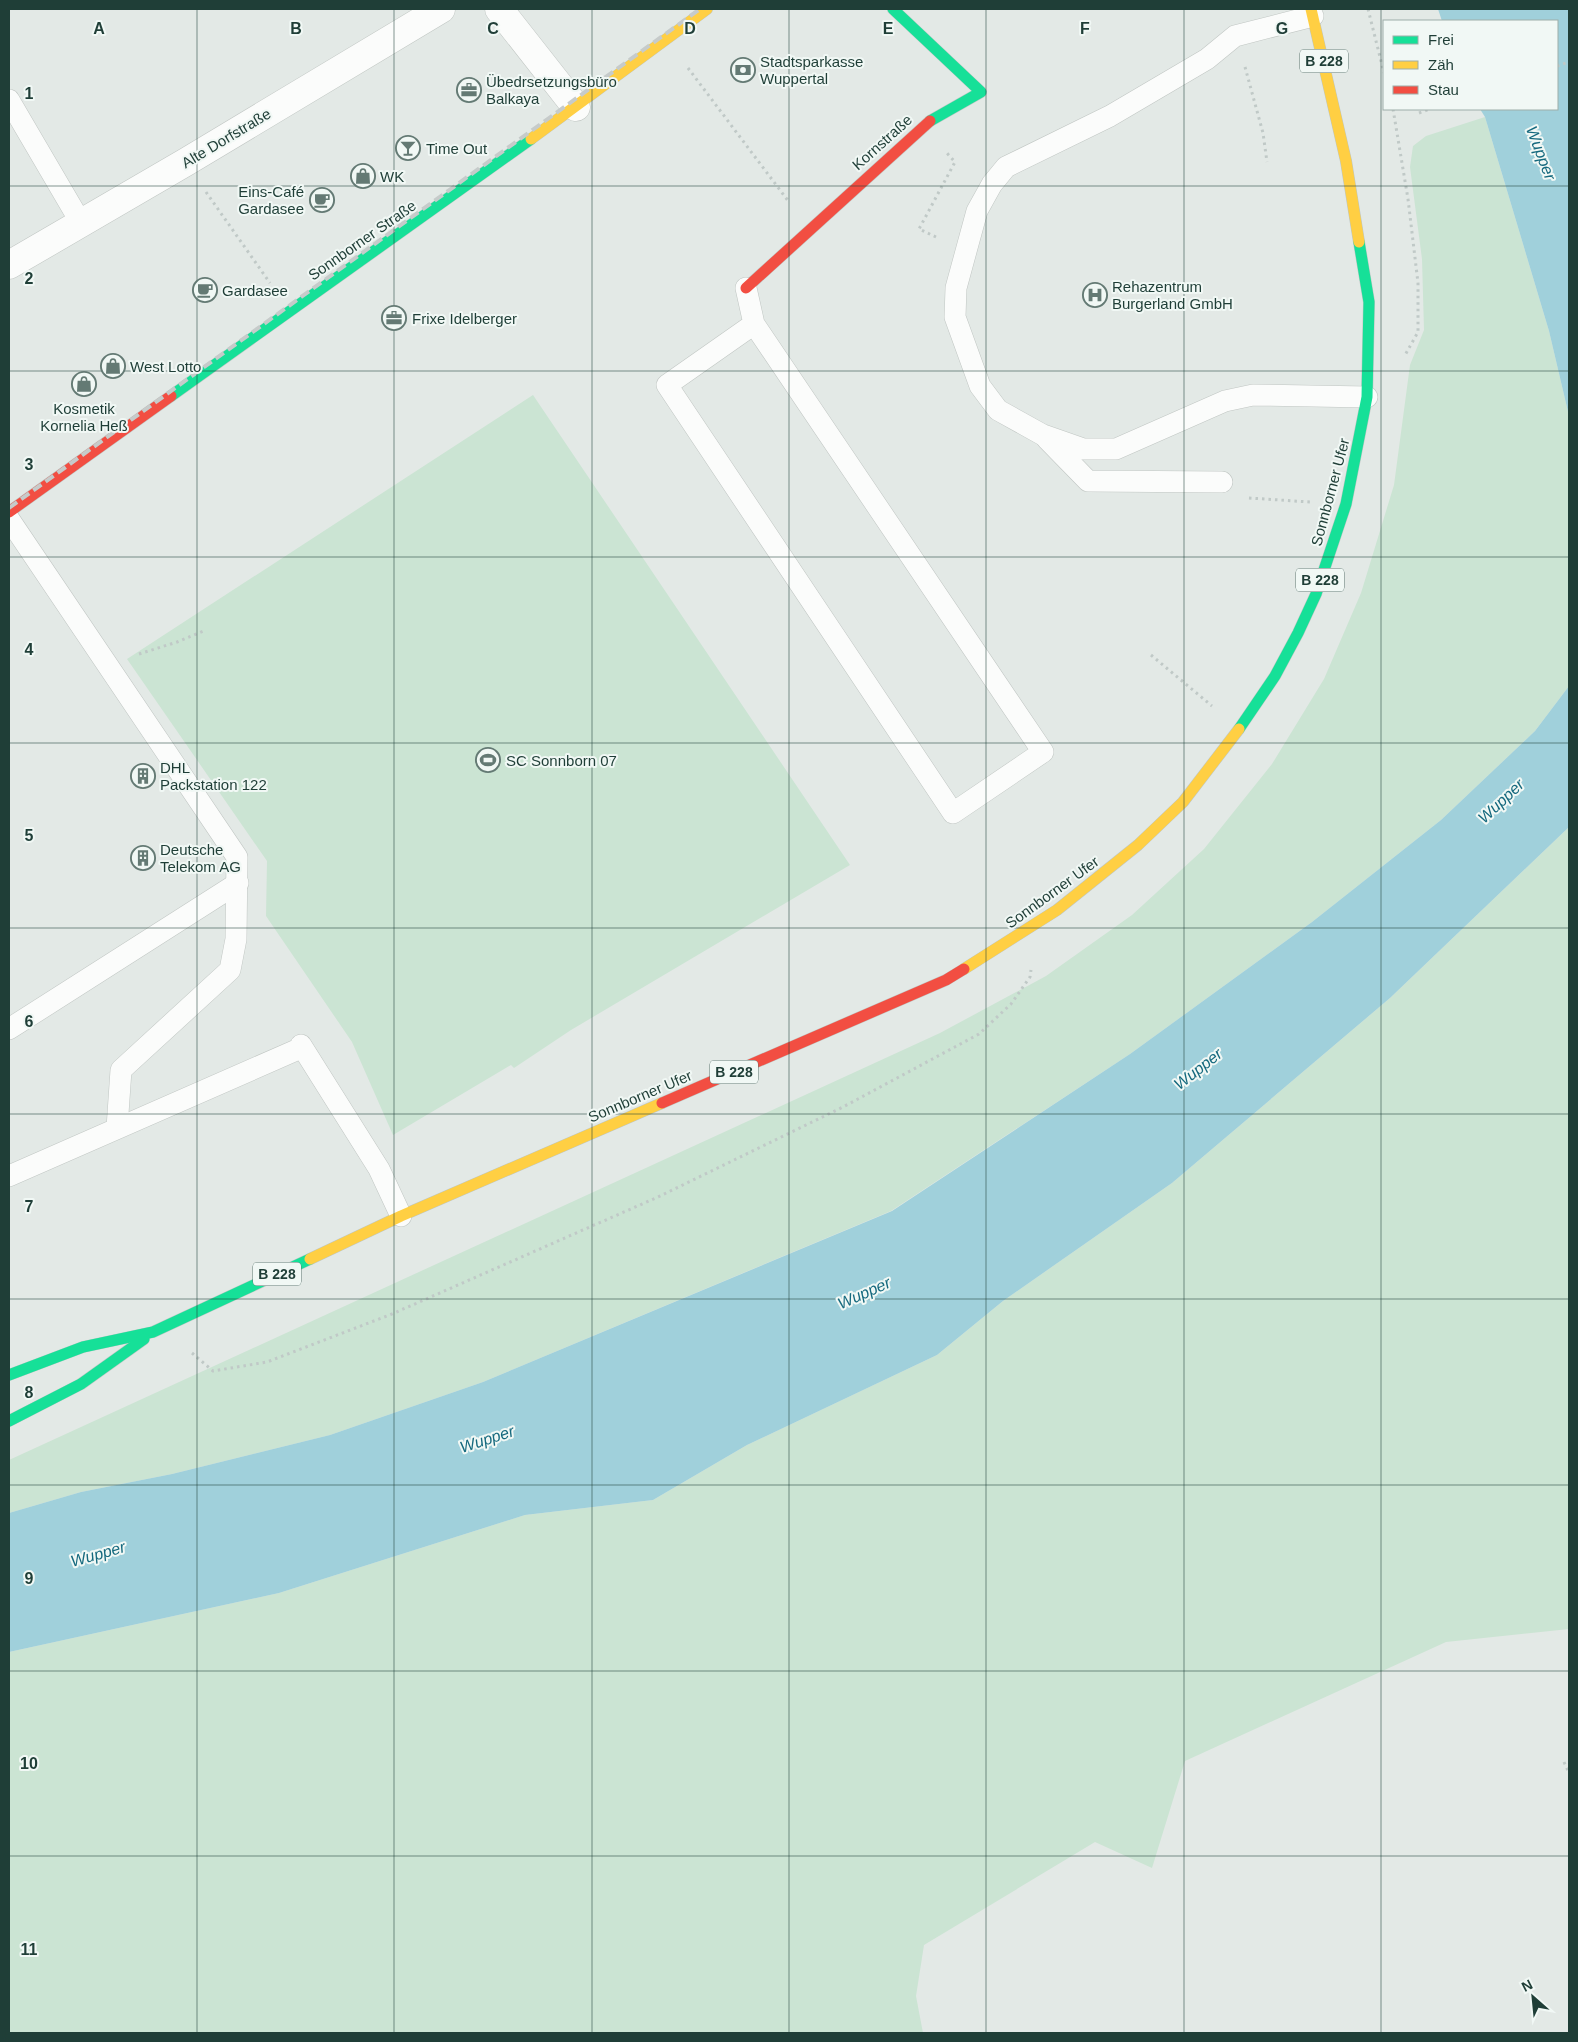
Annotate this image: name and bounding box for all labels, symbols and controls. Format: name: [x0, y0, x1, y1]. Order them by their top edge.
text: A: [93, 20, 105, 37]
text: B: [290, 20, 302, 37]
text: C: [487, 20, 499, 37]
text: D: [684, 20, 696, 37]
text: E: [883, 20, 894, 37]
text: F: [1080, 20, 1090, 37]
text: G: [1276, 20, 1288, 37]
legend: [1383, 20, 1558, 110]
text: Frei: [1428, 31, 1454, 48]
road number: B 228: [1300, 49, 1348, 72]
place label: Stadtsparkasse Wuppertal: [760, 53, 863, 87]
text: Zäh: [1428, 56, 1454, 73]
bank icon: Stadtsparkasse Wuppertal: [730, 57, 756, 83]
place label: Übedrsetzungsbüro Balkaya: [486, 73, 617, 107]
office icon: Übedrsetzungsbüro Balkaya: [456, 77, 482, 103]
text: Stau: [1428, 81, 1459, 98]
text: 1: [25, 85, 34, 102]
street label: Alte Dorfstraße: [178, 105, 274, 171]
street label: Kornstraße: [849, 111, 915, 173]
water label: Wupper: [1523, 124, 1559, 183]
bar icon: Time Out: [395, 135, 421, 161]
place label: Time Out: [426, 140, 488, 157]
shop icon: WK: [350, 163, 376, 189]
place label: WK: [380, 168, 404, 185]
place label: Eins-Café Gardasee: [238, 183, 304, 217]
cafe icon: Eins-Café Gardasee: [309, 187, 335, 213]
street label: Sonnborner Straße: [305, 196, 419, 284]
text: 2: [25, 270, 34, 287]
cafe icon: Gardasee: [192, 277, 218, 303]
place label: Rehazentrum Burgerland GmbH: [1112, 278, 1233, 312]
place label: Gardasee: [222, 282, 288, 299]
hospital icon: Rehazentrum Burgerland GmbH: [1082, 282, 1108, 308]
office icon: Frixe Idelberger: [381, 305, 407, 331]
place label: Frixe Idelberger: [412, 310, 517, 327]
shop icon: West Lotto: [100, 353, 126, 379]
place label: West Lotto: [130, 358, 201, 375]
shop icon: Kosmetik Kornelia Heß: [71, 371, 97, 397]
place label: Kosmetik Kornelia Heß: [40, 400, 128, 434]
street label: Sonnborner Ufer: [1307, 436, 1353, 548]
text: 3: [25, 456, 34, 473]
road number: B 228: [1296, 568, 1344, 592]
text: 4: [25, 641, 34, 658]
sports icon: SC Sonnborn 07: [475, 747, 501, 773]
place label: SC Sonnborn 07: [506, 752, 617, 769]
place label: DHL Packstation 122: [160, 759, 267, 793]
building icon: DHL Packstation 122: [130, 763, 156, 789]
water label: Wupper: [1475, 775, 1528, 826]
text: 5: [25, 827, 34, 844]
place label: Deutsche Telekom AG: [160, 841, 241, 875]
building icon: Deutsche Telekom AG: [130, 845, 156, 871]
street label: Sonnborner Ufer: [1002, 853, 1102, 931]
text: 6: [25, 1013, 34, 1030]
water label: Wupper: [1171, 1045, 1226, 1093]
road number: B 228: [710, 1060, 758, 1084]
street label: Sonnborner Ufer: [586, 1067, 694, 1125]
text: 7: [25, 1198, 34, 1215]
road number: B 228: [253, 1262, 301, 1286]
water label: Wupper: [835, 1274, 894, 1312]
text: 8: [25, 1384, 34, 1401]
water label: Wupper: [458, 1422, 517, 1456]
water label: Wupper: [69, 1538, 128, 1570]
text: 9: [25, 1570, 34, 1587]
text: 10: [20, 1755, 38, 1772]
text: 11: [21, 1941, 38, 1958]
north arrow: [1508, 1972, 1558, 2022]
text: N: [1519, 1976, 1535, 1995]

